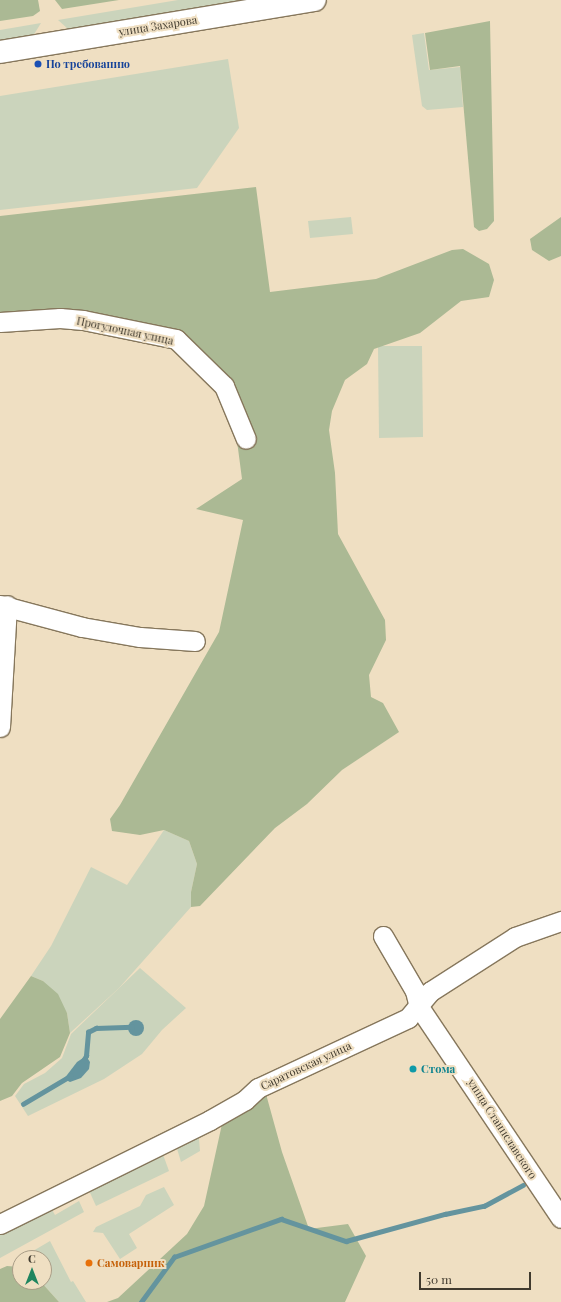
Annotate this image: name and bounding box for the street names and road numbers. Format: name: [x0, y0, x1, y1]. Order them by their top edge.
street label: улица Захарова: [118, 13, 198, 39]
street label: Прогулочная улица: [75, 314, 175, 348]
street label: Саратовская улица: [259, 1039, 353, 1093]
street label: улица Станиславского: [465, 1076, 539, 1182]

